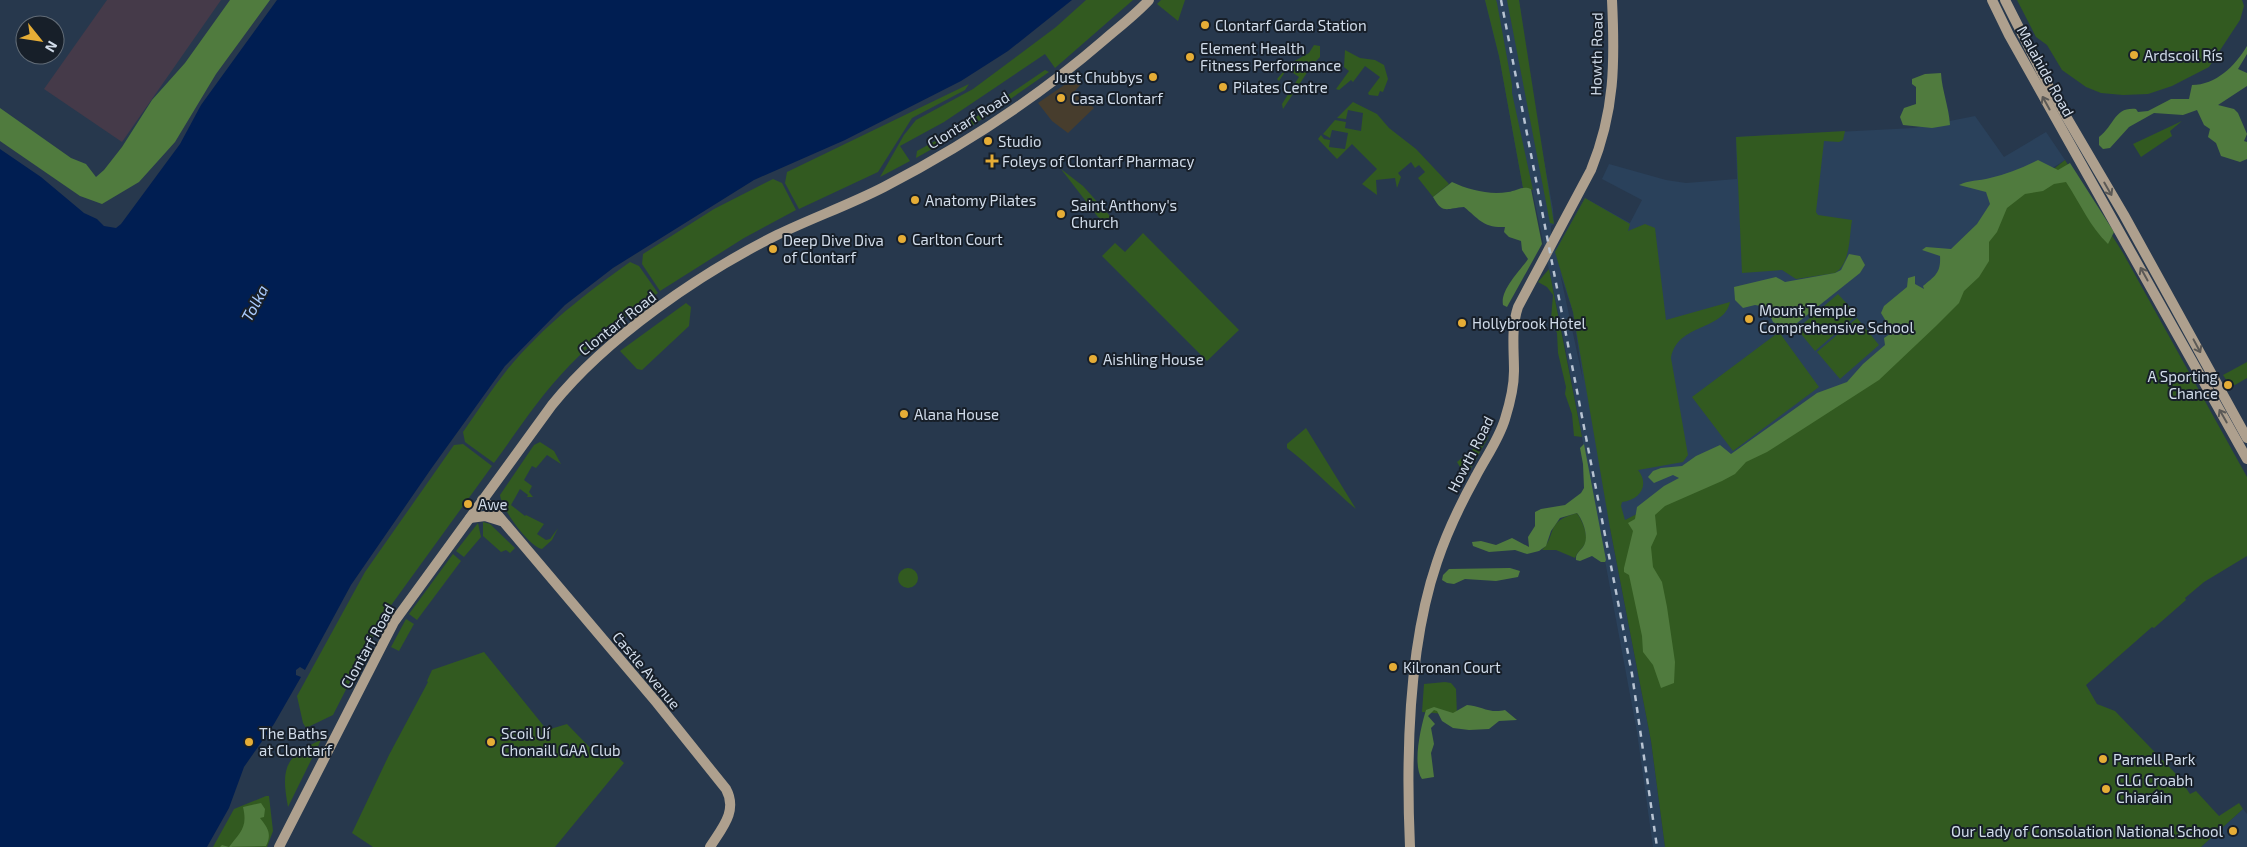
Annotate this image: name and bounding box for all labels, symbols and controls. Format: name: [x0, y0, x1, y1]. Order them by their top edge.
street label: Howth Road: [1586, 12, 1606, 96]
north arrow: [15, 15, 65, 65]
place label: Clontarf Garda Station: [1215, 16, 1367, 34]
marker: Clontarf Garda Station: [1199, 19, 1211, 31]
street label: Malahide Road: [2014, 22, 2078, 120]
text: N: [42, 38, 62, 55]
place label: Element Health Fitness Performance: [1200, 39, 1341, 74]
place label: Ardscoil Rís: [2144, 46, 2223, 64]
marker: Ardscoil Rís: [2128, 49, 2140, 61]
marker: Element Health Fitness Performance: [1184, 51, 1196, 63]
place label: Just Chubbys: [1054, 68, 1143, 86]
marker: Just Chubbys: [1147, 71, 1159, 83]
place label: Pilates Centre: [1233, 78, 1328, 96]
marker: Pilates Centre: [1217, 81, 1229, 93]
street label: Clontarf Road: [924, 88, 1012, 152]
place label: Casa Clontarf: [1071, 89, 1163, 107]
marker: Casa Clontarf: [1055, 92, 1067, 104]
one-way arrow: [2041, 96, 2051, 110]
place label: Studio: [998, 132, 1041, 150]
marker: Studio: [982, 135, 994, 147]
place label: Foleys of Clontarf Pharmacy: [1002, 152, 1194, 170]
marker: Foleys of Clontarf Pharmacy: [986, 155, 998, 167]
one-way arrow: [2104, 181, 2114, 195]
place label: Anatomy Pilates: [925, 191, 1036, 209]
marker: Anatomy Pilates: [909, 194, 921, 206]
place label: Saint Anthony's Church: [1071, 196, 1177, 231]
marker: Saint Anthony's Church: [1055, 208, 1067, 220]
place label: Carlton Court: [912, 230, 1003, 248]
place label: Deep Dive Diva of Clontarf: [783, 231, 884, 266]
marker: Carlton Court: [896, 233, 908, 245]
marker: Deep Dive Diva of Clontarf: [767, 243, 779, 255]
one-way arrow: [2138, 268, 2148, 282]
water label: Tolka: [237, 281, 271, 325]
street label: Clontarf Road: [575, 287, 659, 359]
place label: Mount Temple Comprehensive School: [1759, 301, 1914, 336]
marker: Mount Temple Comprehensive School: [1743, 313, 1755, 325]
place label: Hollybrook Hotel: [1472, 314, 1587, 332]
marker: Hollybrook Hotel: [1456, 317, 1468, 329]
one-way arrow: [2192, 338, 2202, 352]
place label: Aishling House: [1103, 350, 1204, 368]
marker: Aishling House: [1087, 353, 1099, 365]
place label: A Sporting Chance: [2148, 367, 2219, 402]
marker: A Sporting Chance: [2222, 379, 2234, 391]
place label: Alana House: [914, 405, 999, 423]
marker: Alana House: [898, 408, 910, 420]
one-way arrow: [2218, 409, 2228, 424]
street label: Howth Road: [1443, 413, 1497, 495]
place label: Awe: [478, 495, 508, 513]
marker: Awe: [462, 498, 474, 510]
street label: Clontarf Road: [336, 601, 398, 691]
street label: Castle Avenue: [609, 627, 685, 713]
place label: Kilronan Court: [1403, 658, 1501, 676]
marker: Kilronan Court: [1387, 661, 1399, 673]
place label: The Baths at Clontarf: [259, 724, 333, 759]
place label: Scoil Uí Chonaill GAA Club: [501, 724, 621, 759]
marker: The Baths at Clontarf: [243, 736, 255, 748]
marker: Scoil Uí Chonaill GAA Club: [485, 736, 497, 748]
place label: Parnell Park: [2113, 750, 2196, 768]
marker: Parnell Park: [2097, 753, 2109, 765]
place label: CLG Croabh Chiaráin: [2116, 771, 2193, 806]
marker: CLG Croabh Chiaráin: [2100, 783, 2112, 795]
place label: Our Lady of Consolation National School: [1951, 822, 2224, 840]
marker: Our Lady of Consolation National School: [2227, 825, 2239, 837]

